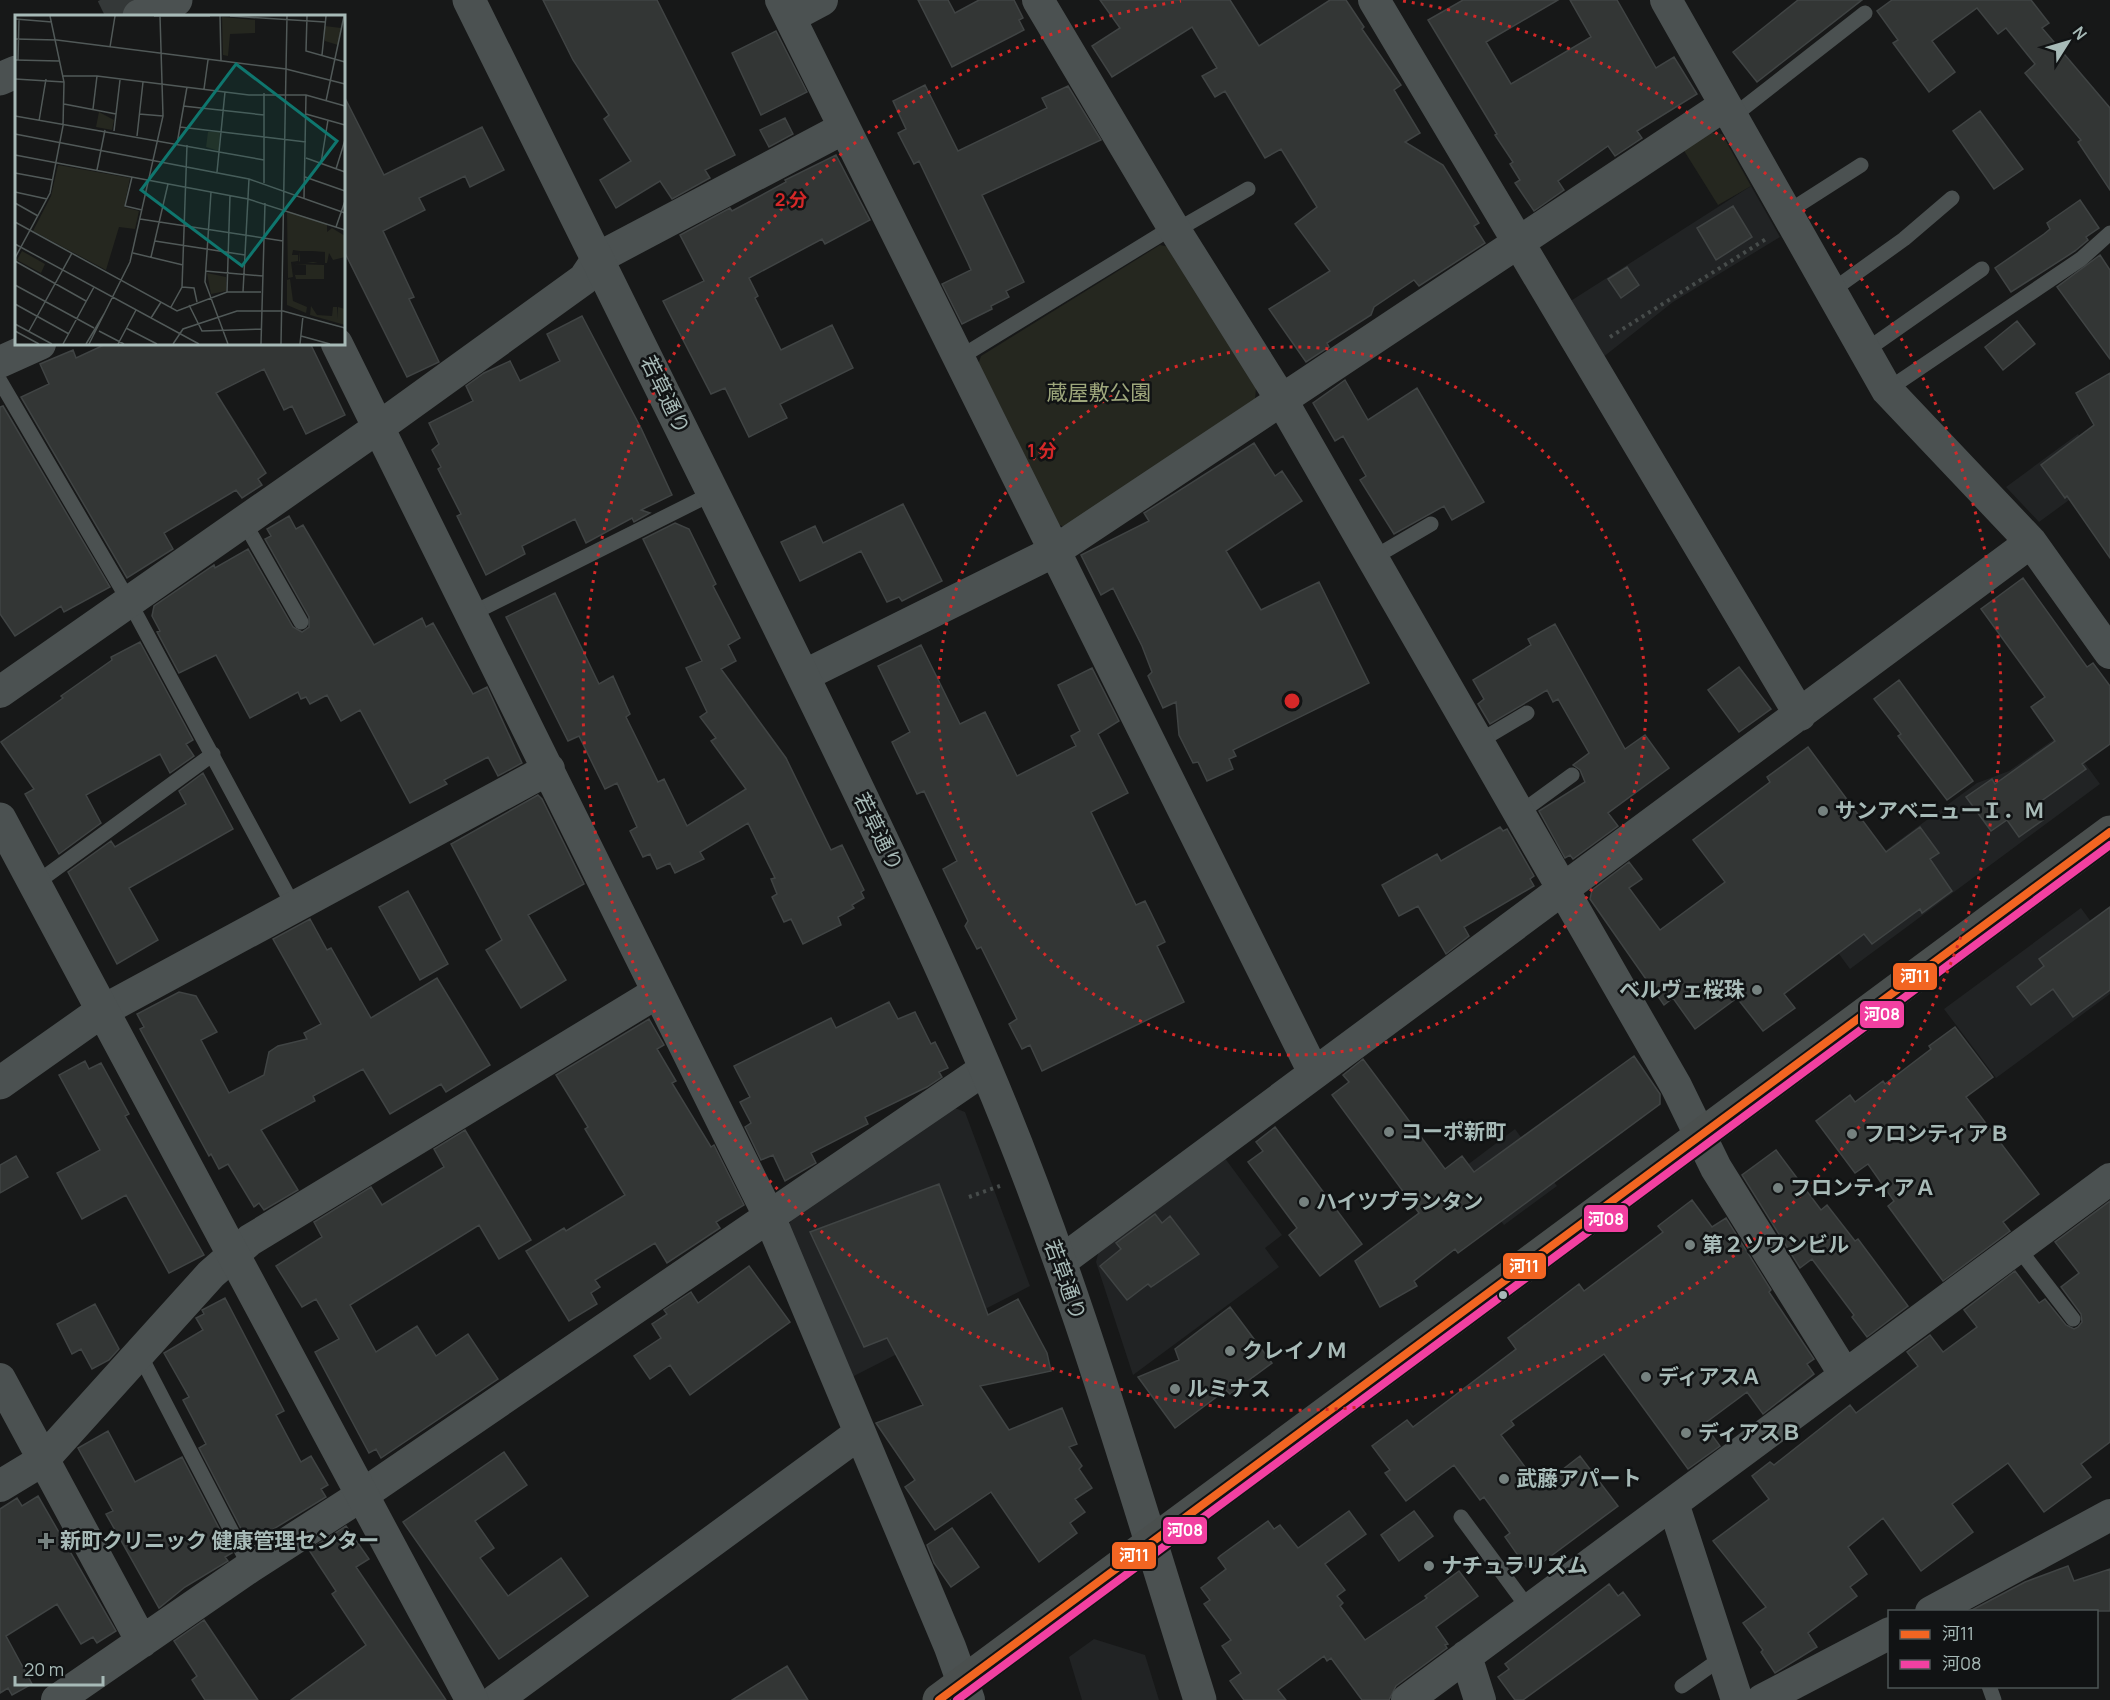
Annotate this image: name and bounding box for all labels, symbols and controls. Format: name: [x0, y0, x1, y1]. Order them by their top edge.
north arrow: [2038, 12, 2098, 72]
inset map: [15, 15, 345, 345]
text: N: [2068, 22, 2092, 44]
text: 2 分: [775, 187, 807, 211]
street label: 若草通り: [635, 351, 697, 438]
park label: 蔵屋敷公園: [1047, 378, 1152, 406]
text: 1 分: [1027, 438, 1057, 462]
centre of rings: [1282, 691, 1302, 711]
street label: 若草通り: [848, 788, 910, 875]
place label: サンアベニューＩ．Ｍ: [1835, 796, 2045, 824]
marker: サンアベニューＩ．Ｍ: [1816, 804, 1830, 818]
line badge: 河11: [1892, 962, 1938, 991]
text: 河11: [1900, 965, 1930, 987]
place label: ベルヴェ桜珠: [1619, 975, 1745, 1003]
marker: ベルヴェ桜珠: [1750, 983, 1764, 997]
line badge: 河08: [1859, 1000, 1905, 1029]
text: 河08: [1864, 1003, 1900, 1025]
place label: コーポ新町: [1401, 1117, 1506, 1145]
place label: フロンティアＢ: [1864, 1119, 2010, 1147]
marker: コーポ新町: [1382, 1125, 1396, 1139]
marker: フロンティアＢ: [1845, 1127, 1859, 1141]
place label: フロンティアＡ: [1790, 1173, 1936, 1201]
marker: フロンティアＡ: [1771, 1181, 1785, 1195]
place label: ハイツプランタン: [1316, 1187, 1484, 1215]
marker: ハイツプランタン: [1297, 1195, 1311, 1209]
line badge: 河08: [1583, 1204, 1629, 1233]
text: 河08: [1588, 1208, 1624, 1230]
place label: 第２ソワンビル: [1702, 1230, 1849, 1258]
street label: 若草通り: [1038, 1235, 1093, 1324]
marker: 第２ソワンビル: [1683, 1238, 1697, 1252]
line badge: 河11: [1502, 1252, 1547, 1280]
text: 河11: [1509, 1255, 1539, 1277]
unlabelled marker: [1497, 1289, 1509, 1301]
place label: クレイノＭ: [1242, 1336, 1347, 1364]
marker: クレイノＭ: [1223, 1344, 1237, 1358]
place label: ディアスＡ: [1658, 1362, 1762, 1390]
marker: ディアスＡ: [1639, 1370, 1653, 1384]
place label: ルミナス: [1187, 1374, 1271, 1402]
marker: ルミナス: [1168, 1382, 1182, 1396]
place label: ディアスＢ: [1698, 1418, 1802, 1446]
marker: ディアスＢ: [1679, 1426, 1693, 1440]
place label: 武藤アパート: [1516, 1464, 1642, 1492]
marker: 武藤アパート: [1497, 1472, 1511, 1486]
line badge: 河08: [1162, 1516, 1208, 1545]
text: 河08: [1167, 1519, 1203, 1541]
place label: 新町クリニック 健康管理センター: [60, 1526, 379, 1554]
marker: 新町クリニック 健康管理センター: [37, 1532, 55, 1550]
line badge: 河11: [1111, 1541, 1157, 1570]
text: 河11: [1119, 1544, 1149, 1566]
place label: ナチュラリズム: [1441, 1551, 1588, 1579]
marker: ナチュラリズム: [1422, 1559, 1436, 1573]
legend: [1888, 1610, 2098, 1688]
text: 河11: [1942, 1621, 1974, 1645]
scale bar: [15, 1649, 104, 1687]
text: 河08: [1942, 1651, 1981, 1675]
text: 20 m: [24, 1657, 64, 1681]

